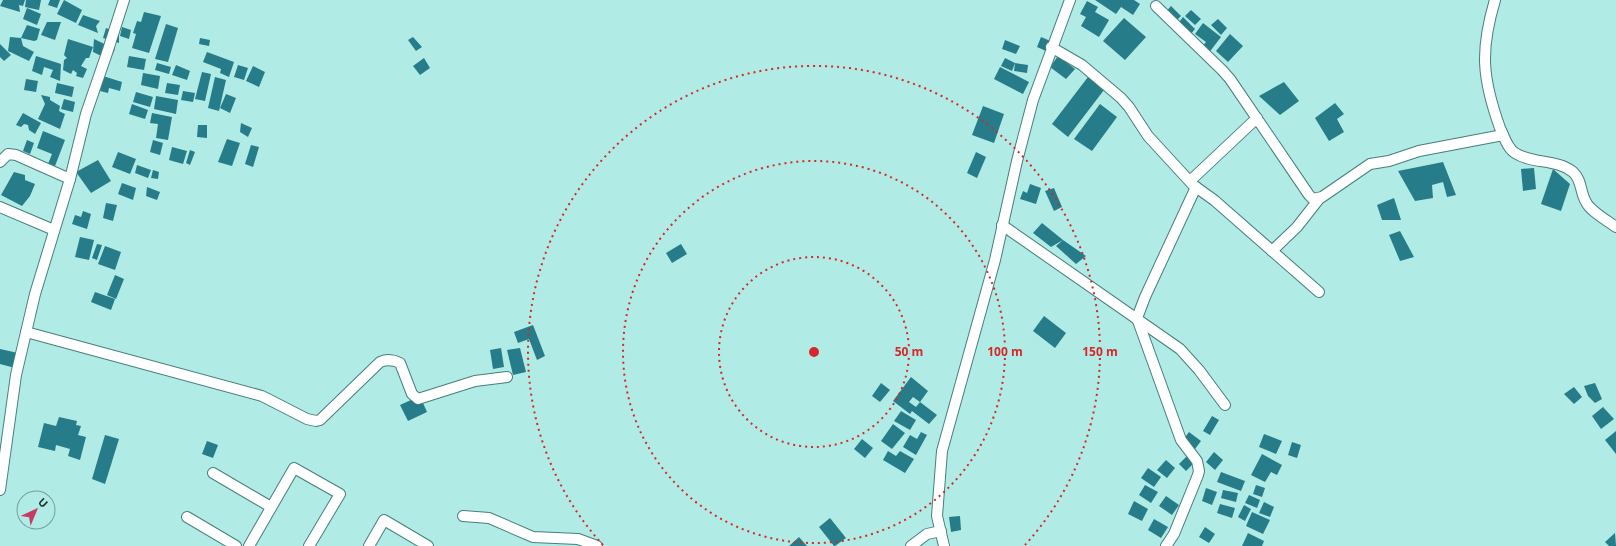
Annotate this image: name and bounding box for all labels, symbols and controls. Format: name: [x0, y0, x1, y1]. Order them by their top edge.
text: 50 m: [895, 343, 923, 360]
text: 100 m: [987, 343, 1023, 360]
text: 150 m: [1082, 343, 1118, 360]
centre of rings: [807, 345, 821, 359]
north arrow: [16, 490, 56, 530]
text: U: [35, 494, 51, 511]

